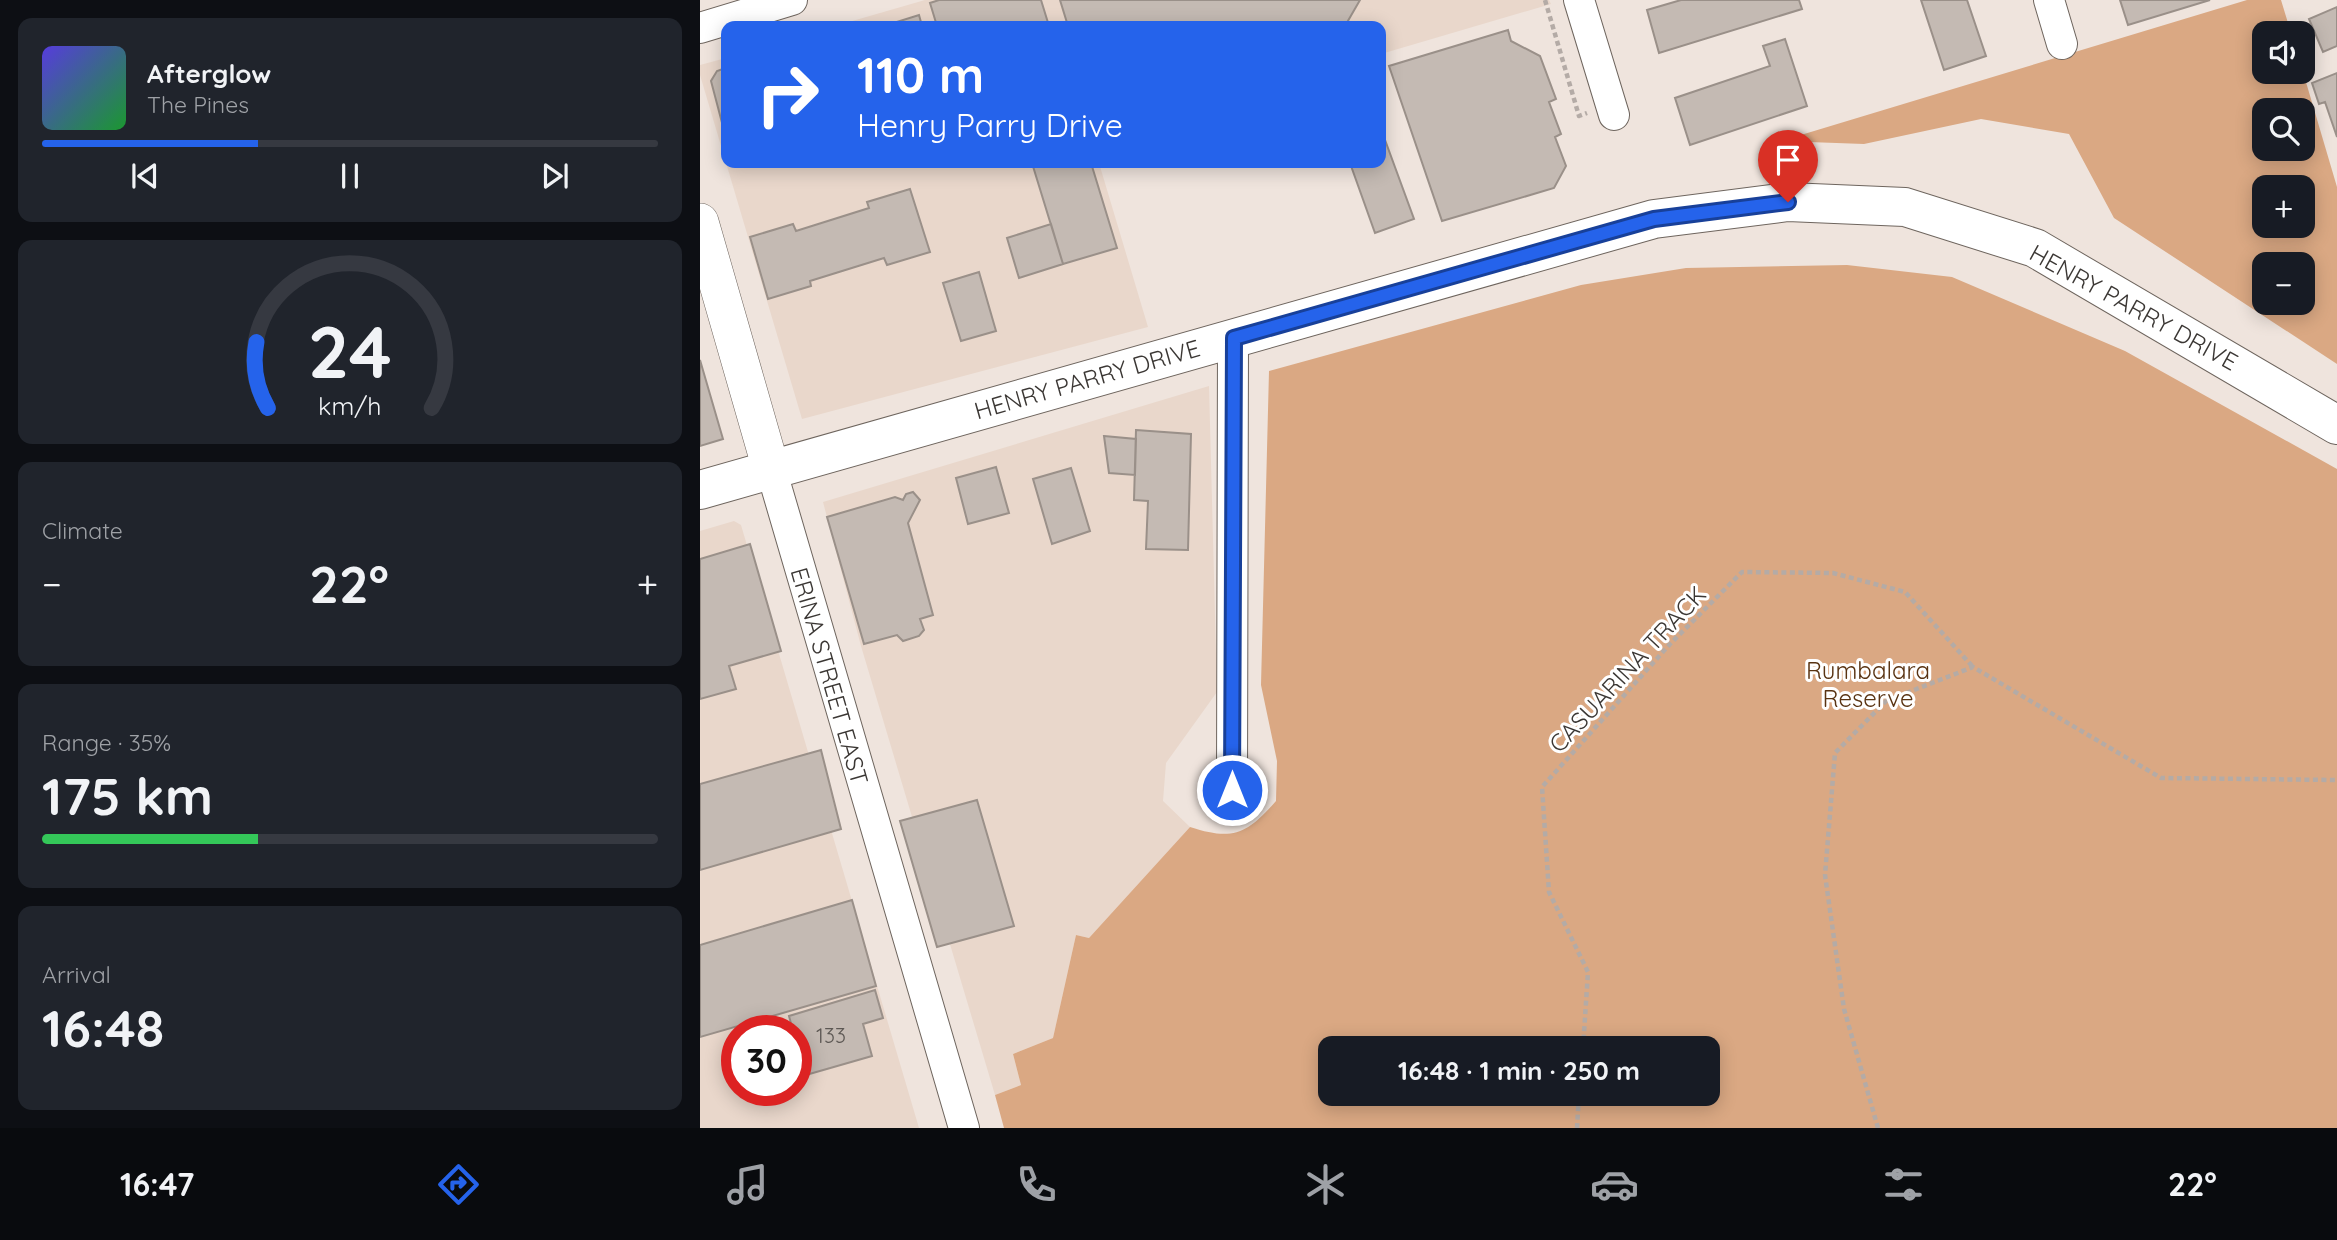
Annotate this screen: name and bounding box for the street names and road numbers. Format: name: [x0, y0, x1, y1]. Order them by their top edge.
street label: HENRY PARRY DRIVE: [2025, 237, 2243, 377]
street label: HENRY PARRY DRIVE: [971, 332, 1203, 426]
street label: ERINA STREET EAST: [785, 564, 875, 788]
street label: CASUARINA TRACK: [1542, 580, 1712, 758]

